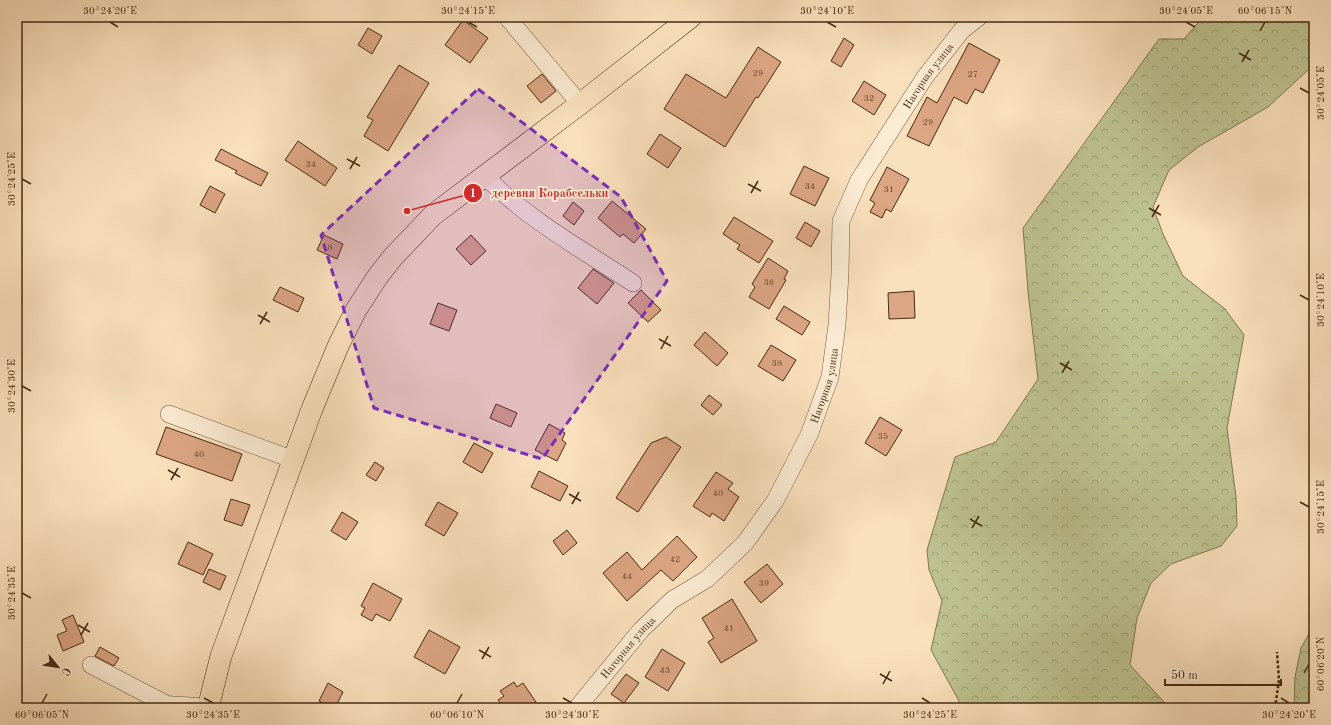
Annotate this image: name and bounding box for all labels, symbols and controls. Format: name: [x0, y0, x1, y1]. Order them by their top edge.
text: 30°24'20"E: [83, 6, 137, 16]
text: 30°24'15"E: [441, 6, 495, 16]
text: 30°24'10"E: [800, 6, 854, 16]
text: 30°24'05"E: [1159, 6, 1213, 16]
text: 60°06'15"N: [1238, 6, 1293, 16]
street label: Нагорная улица: [902, 41, 957, 111]
text: 30°24'05"E: [1316, 66, 1326, 120]
house number: 29: [753, 69, 763, 78]
house number: 27: [968, 70, 978, 79]
house number: 32: [864, 94, 874, 103]
house number: 29: [923, 118, 933, 127]
text: 30°24'25"E: [7, 152, 17, 206]
house number: 34: [306, 160, 316, 169]
callout: деревня Корабсельки: [463, 181, 616, 205]
house number: 34: [805, 182, 815, 191]
house number: 31: [884, 185, 894, 194]
text: 1: [470, 188, 476, 200]
text: деревня Корабсельки: [492, 188, 609, 200]
house number: 8: [327, 243, 333, 252]
text: 30°24'10"E: [1316, 273, 1326, 327]
house number: 36: [764, 278, 774, 287]
street label: Нагорная улица: [810, 347, 841, 425]
text: 30°24'30"E: [7, 359, 17, 413]
house number: 38: [772, 359, 782, 368]
house number: 35: [878, 432, 888, 441]
house number: 40: [194, 450, 204, 459]
text: 30°24'15"E: [1316, 480, 1326, 534]
house number: 40: [713, 489, 723, 498]
house number: 42: [670, 555, 680, 564]
text: 30°24'35"E: [7, 566, 17, 620]
house number: 44: [622, 572, 632, 581]
house number: 39: [759, 579, 769, 588]
street label: Нагорная улица: [599, 615, 659, 682]
house number: 41: [724, 624, 734, 633]
text: 60°06'20"N: [1316, 636, 1326, 691]
north arrow: [38, 647, 78, 687]
scale bar: [1165, 661, 1281, 687]
text: С: [59, 665, 72, 677]
house number: 43: [660, 666, 670, 675]
text: 50 m: [1171, 669, 1198, 682]
text: 60°06'05"N: [15, 710, 70, 720]
text: 30°24'35"E: [186, 710, 240, 720]
text: 60°06'10"N: [430, 710, 485, 720]
text: 30°24'30"E: [545, 710, 599, 720]
text: 30°24'25"E: [903, 710, 957, 720]
text: 30°24'20"E: [1262, 710, 1316, 720]

